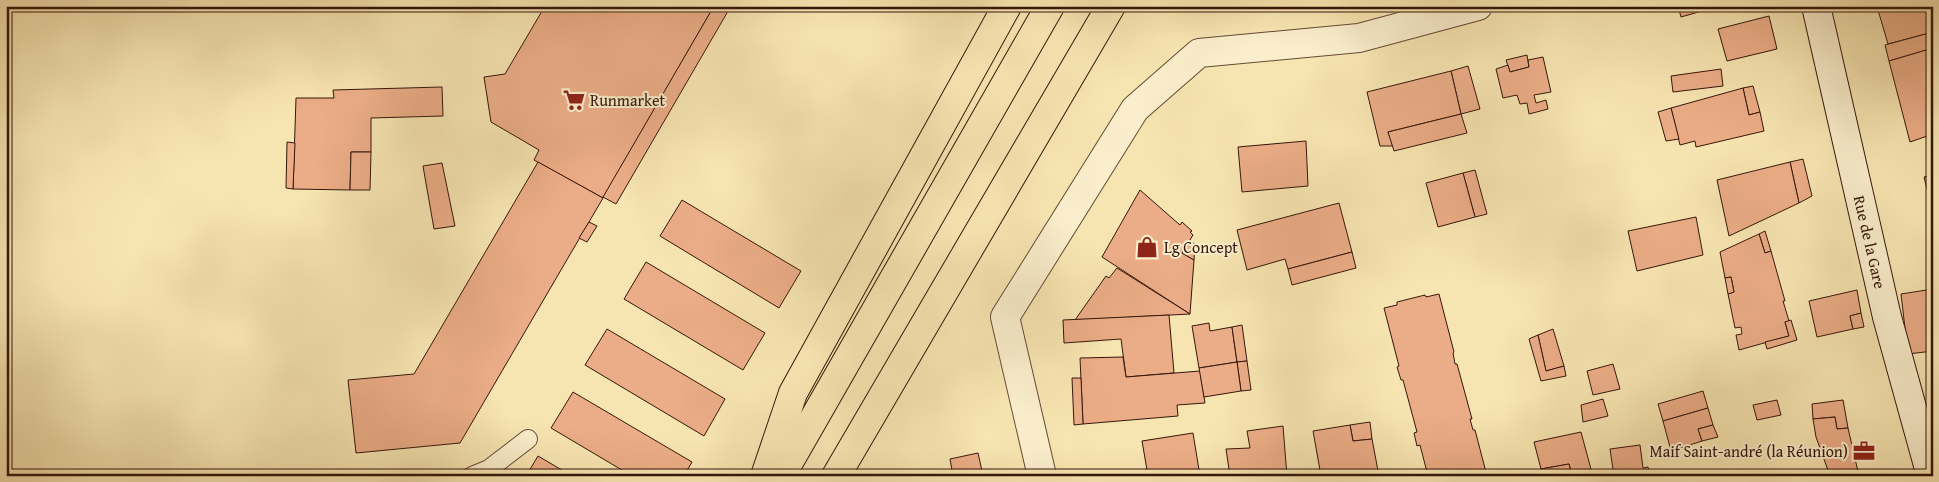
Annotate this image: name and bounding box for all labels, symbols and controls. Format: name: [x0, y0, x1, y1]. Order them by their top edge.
supermarket icon: Runmarket: [561, 87, 587, 113]
place label: Runmarket: [590, 88, 665, 112]
street label: Rue de la Gare: [1848, 193, 1892, 291]
shop icon: Lg Concept: [1134, 234, 1160, 260]
place label: Lg Concept: [1164, 235, 1238, 259]
office icon: Maif Saint-andré (la Réunion): [1851, 438, 1877, 464]
place label: Maif Saint-andré (la Réunion): [1650, 439, 1848, 463]

